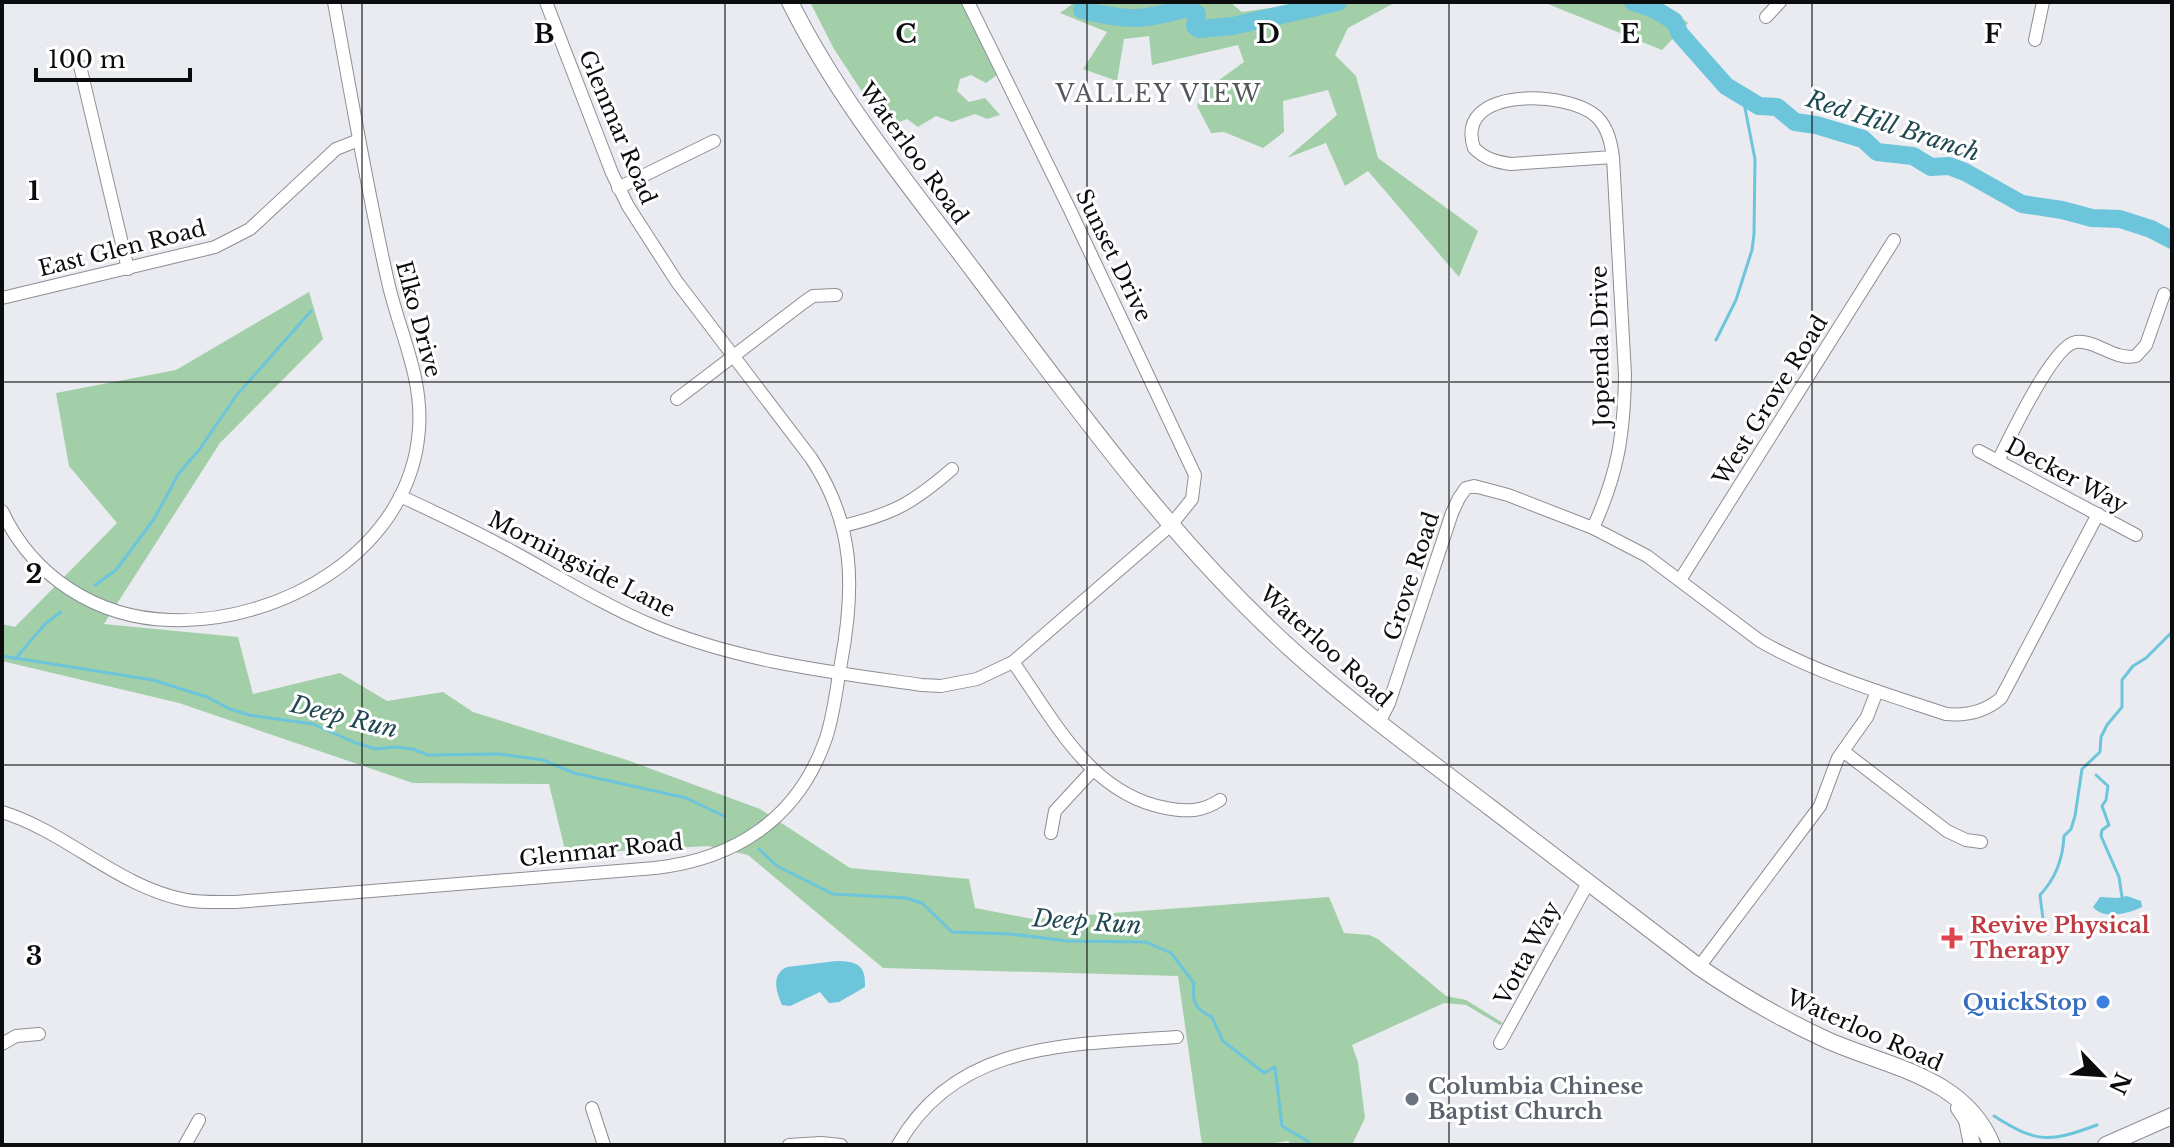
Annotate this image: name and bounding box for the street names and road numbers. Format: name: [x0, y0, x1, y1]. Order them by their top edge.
street label: Glenmar Road: [573, 46, 662, 208]
street label: Waterloo Road: [853, 76, 974, 229]
street label: Sunset Drive: [1070, 184, 1157, 326]
street label: East Glen Road: [36, 215, 209, 282]
street label: Elko Drive: [390, 258, 447, 380]
street label: Jopenda Drive: [1586, 265, 1615, 430]
street label: West Grove Road: [1707, 310, 1834, 491]
street label: Decker Way: [2001, 432, 2132, 519]
street label: Morningside Lane: [484, 506, 680, 623]
street label: Grove Road: [1378, 508, 1445, 644]
street label: Waterloo Road: [1253, 579, 1397, 713]
street label: Glenmar Road: [518, 828, 684, 873]
street label: Votta Way: [1488, 897, 1566, 1011]
street label: Waterloo Road: [1782, 983, 1947, 1077]

